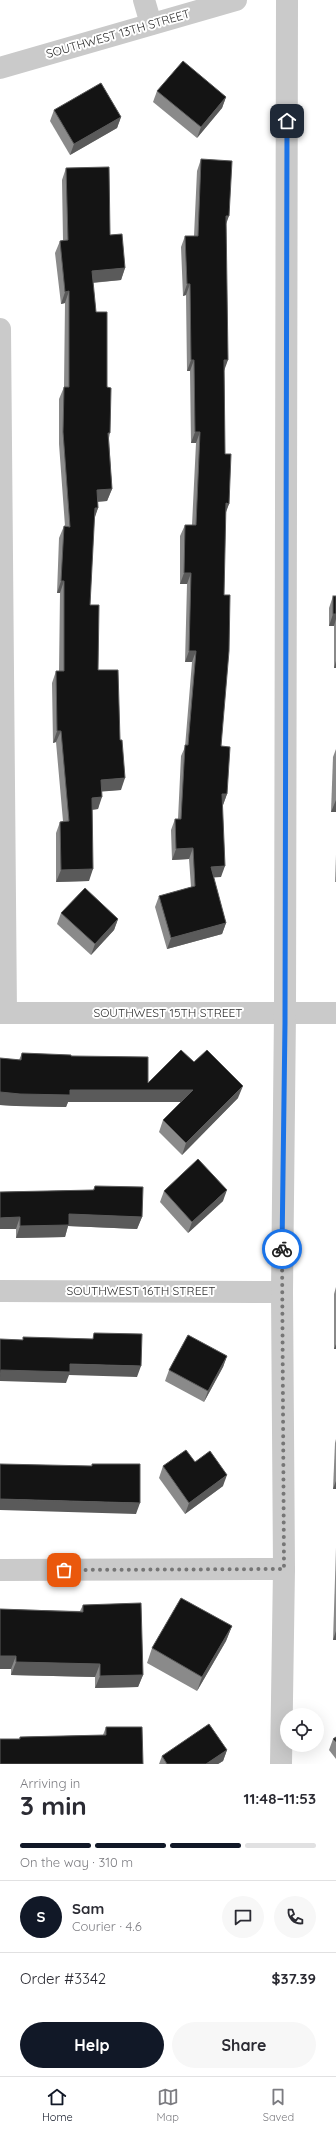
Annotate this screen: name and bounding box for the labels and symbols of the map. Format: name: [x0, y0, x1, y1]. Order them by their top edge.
street label: SOUTHWEST 13TH STREET: [44, 6, 191, 61]
pin: [270, 104, 304, 138]
street label: SOUTHWEST 15TH STREET: [93, 1005, 243, 1020]
courier: [262, 1229, 302, 1269]
street label: SOUTHWEST 16TH STREET: [66, 1283, 216, 1298]
pin: [47, 1553, 81, 1587]

